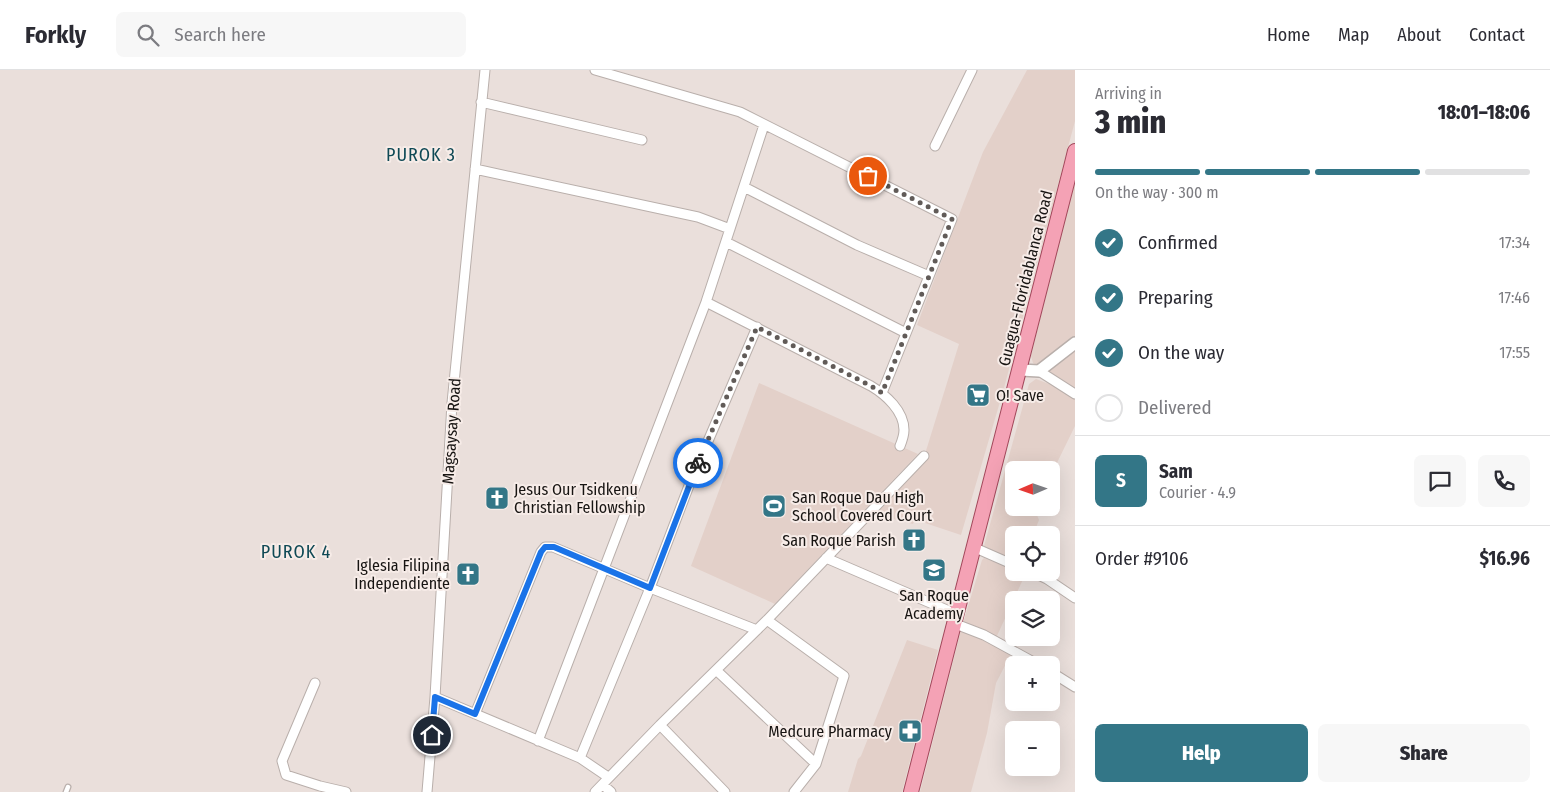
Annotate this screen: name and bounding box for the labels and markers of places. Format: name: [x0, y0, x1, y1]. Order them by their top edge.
pin: [847, 155, 889, 197]
supermarket icon: O! Save: [965, 382, 991, 408]
place label: O! Save: [996, 386, 1044, 405]
place label: Jesus Our Tsidkenu Christian Fellowship: [514, 480, 646, 517]
church icon: Jesus Our Tsidkenu Christian Fellowship: [484, 485, 510, 511]
place label: San Roque Dau High School Covered Court: [792, 488, 933, 525]
sports icon: San Roque Dau High School Covered Court: [761, 493, 787, 519]
church icon: San Roque Parish: [901, 527, 927, 553]
place label: San Roque Parish: [782, 531, 896, 550]
place label: Iglesia Filipina Independiente: [354, 556, 450, 593]
school or university icon: San Roque Academy: [921, 557, 947, 583]
church icon: Iglesia Filipina Independiente: [455, 561, 481, 587]
place label: San Roque Academy: [899, 586, 969, 623]
pin: [411, 714, 453, 756]
pharmacy icon: Medcure Pharmacy: [897, 718, 923, 744]
place label: Medcure Pharmacy: [768, 722, 893, 741]

